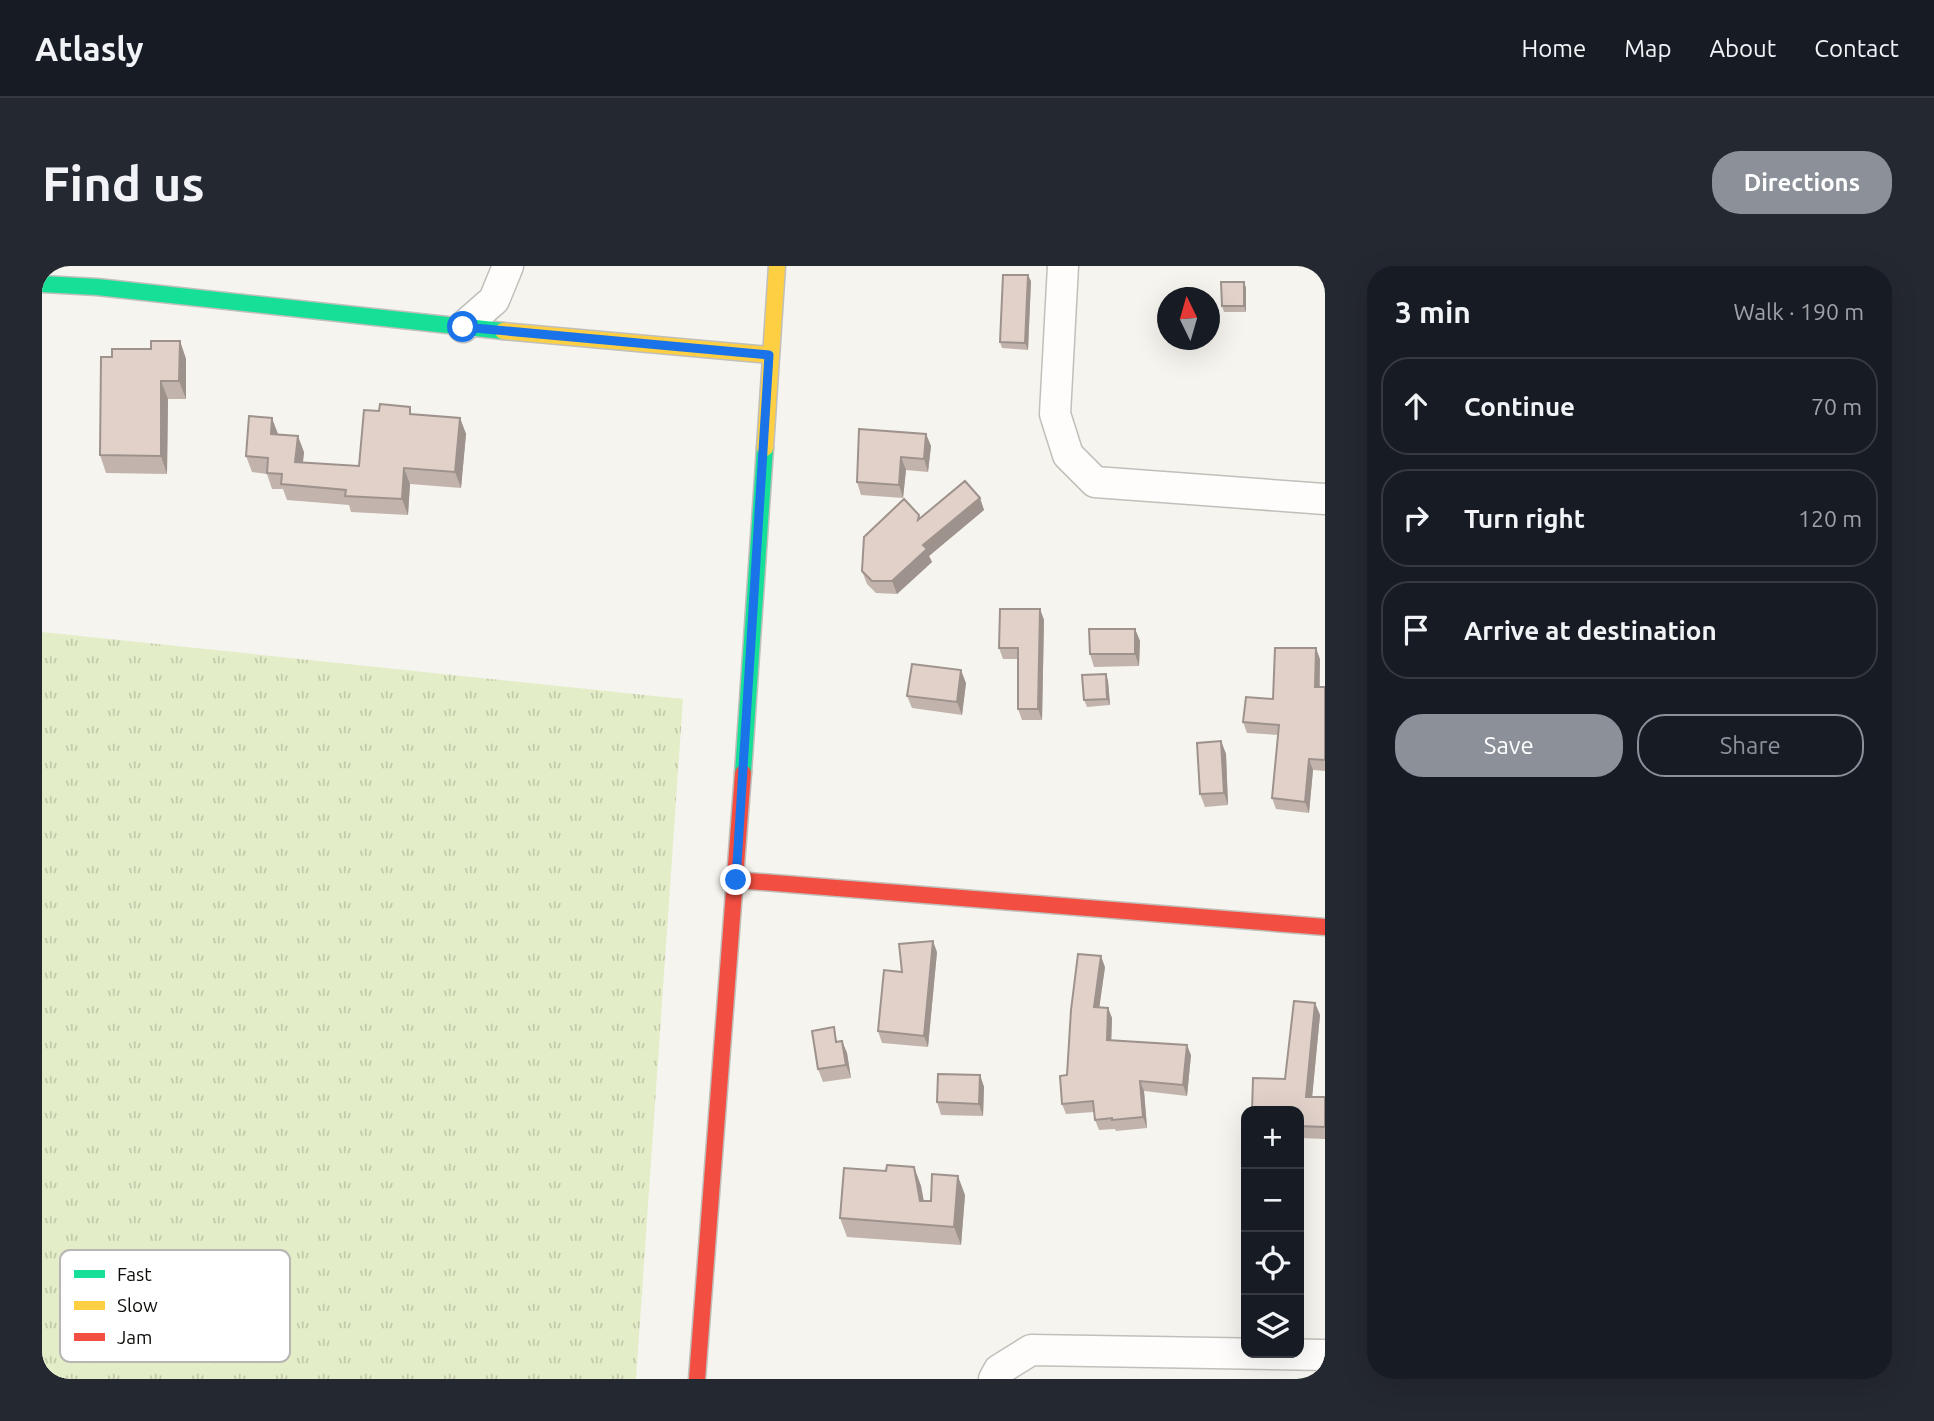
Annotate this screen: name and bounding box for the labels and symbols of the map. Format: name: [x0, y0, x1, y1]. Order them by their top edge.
north arrow: [1157, 287, 1220, 350]
route start: [447, 311, 478, 342]
route end: [720, 864, 751, 895]
legend: [60, 1250, 290, 1362]
text: Fast: [117, 1263, 152, 1285]
text: Slow: [117, 1294, 158, 1316]
text: Jam: [117, 1326, 153, 1348]

